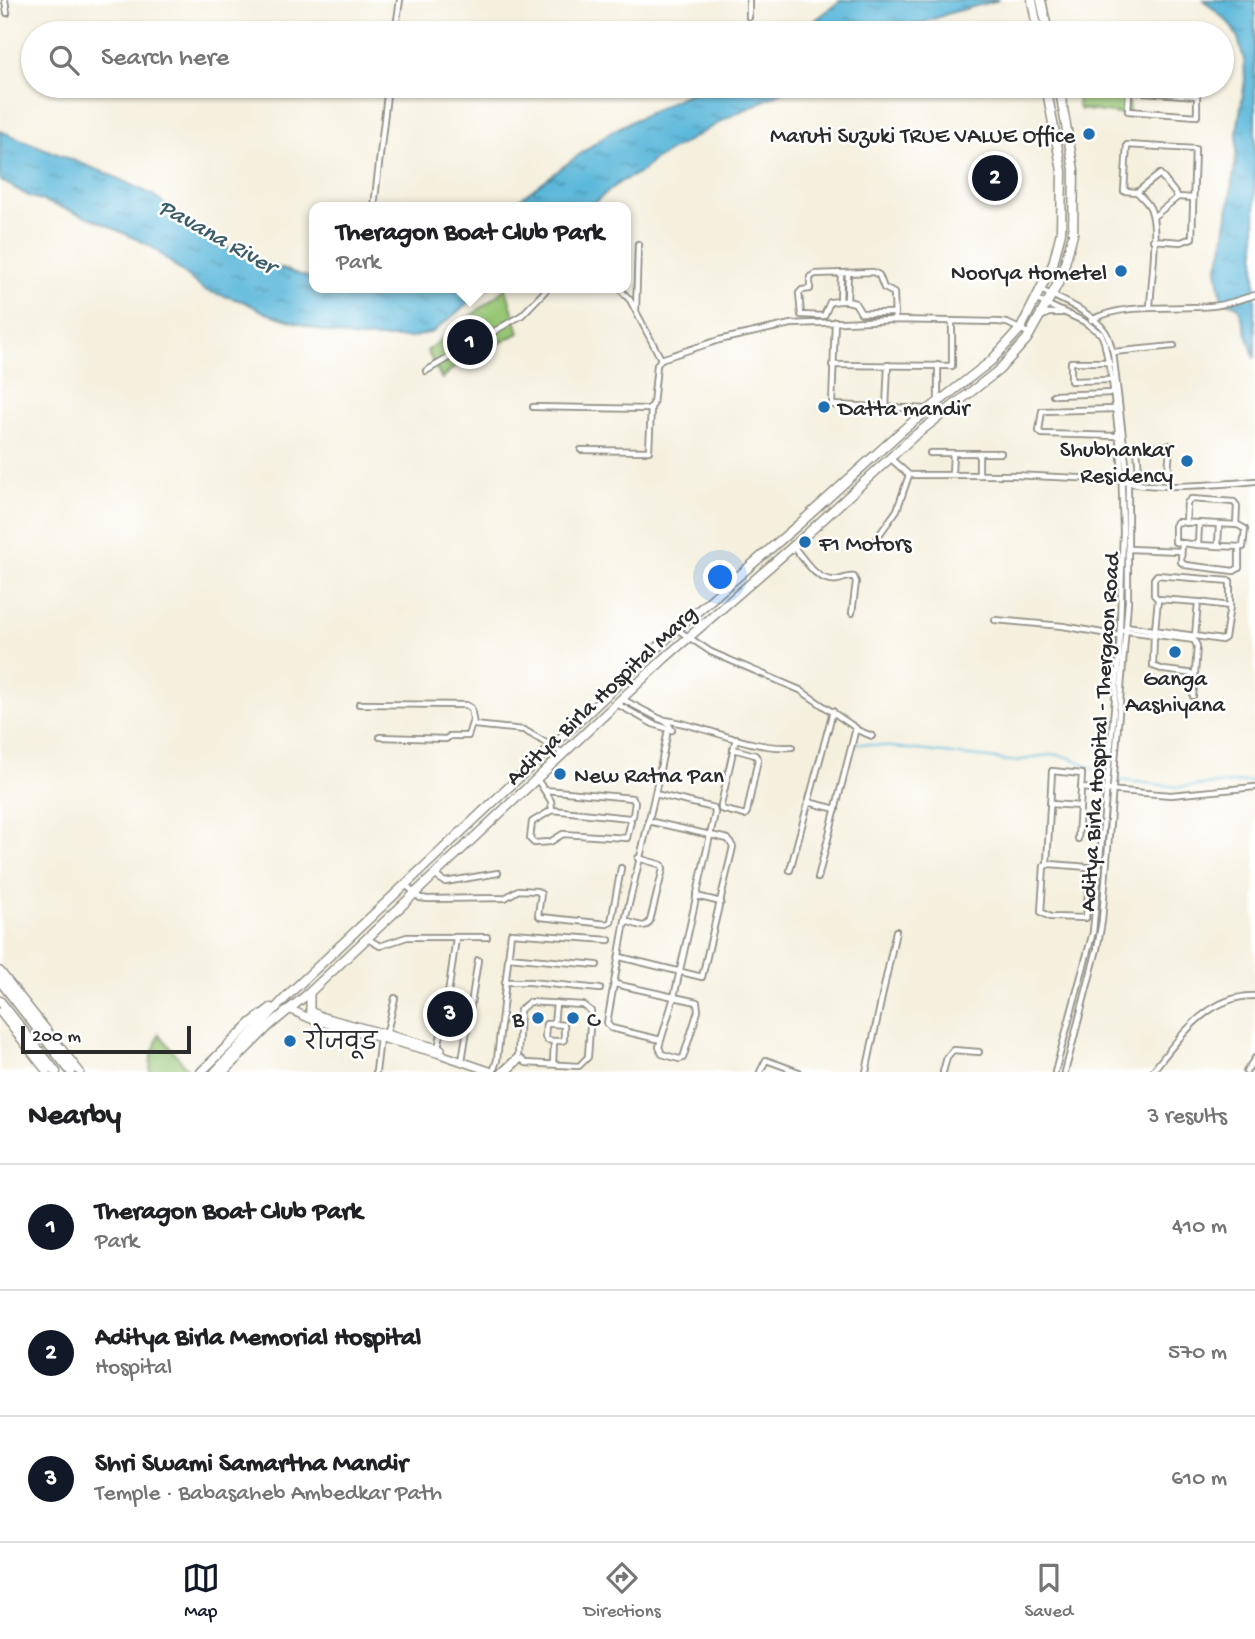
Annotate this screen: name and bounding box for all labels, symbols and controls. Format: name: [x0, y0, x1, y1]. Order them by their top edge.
search box: [21, 21, 1234, 98]
icon: search: [45, 41, 83, 79]
text: Search here: [101, 44, 229, 75]
place label: Maruti Suzuki TRUE VALUE Office: [770, 124, 1076, 151]
marker: Maruti Suzuki TRUE VALUE Office: [1081, 126, 1097, 142]
pin: 2: [972, 152, 1018, 204]
water label: Pavana River: [152, 194, 284, 284]
popup: [309, 202, 631, 293]
text: Theragon Boat Club Park: [336, 219, 604, 250]
text: Park: [336, 250, 380, 277]
place label: Noorya Hometel: [951, 261, 1107, 288]
marker: Noorya Hometel: [1113, 263, 1129, 279]
pin: 1: [447, 316, 493, 368]
place label: Datta mandir: [836, 397, 971, 424]
marker: Datta mandir: [816, 399, 832, 415]
place label: Shubhankar Residency: [1060, 438, 1175, 491]
marker: Shubhankar Residency: [1179, 453, 1195, 469]
place label: F1 Motors: [818, 532, 912, 559]
marker: F1 Motors: [797, 534, 813, 550]
street label: Aditya Birla Hospital - Thergaon Road: [1075, 550, 1128, 913]
your location: [703, 560, 737, 594]
street label: Aditya Birla Hospital Marg: [501, 601, 704, 792]
marker: Ganga Aashiyana: [1167, 644, 1183, 660]
place label: Ganga Aashiyana: [1125, 667, 1226, 720]
place label: New Ratna Pan: [574, 764, 724, 791]
marker: New Ratna Pan: [552, 766, 568, 782]
pin: 3: [427, 988, 473, 1040]
place label: B: [511, 1008, 525, 1035]
place label: C: [587, 1008, 601, 1035]
marker: B: [530, 1010, 546, 1026]
marker: C: [565, 1010, 581, 1026]
scale bar: [21, 1023, 191, 1055]
place label: रोजवूड: [302, 1023, 379, 1059]
text: 200 m: [32, 1026, 81, 1049]
marker: रोजवूड: [282, 1033, 298, 1049]
text: Nearby: [28, 1100, 121, 1135]
text: 3 results: [1147, 1104, 1227, 1131]
text: Theragon Boat Club Park: [95, 1198, 362, 1229]
text: 1: [46, 1214, 56, 1241]
text: 410 m: [1172, 1214, 1227, 1241]
text: Park: [95, 1229, 139, 1256]
text: Aditya Birla Memorial Hospital: [95, 1324, 421, 1355]
text: 2: [45, 1340, 57, 1367]
text: 570 m: [1168, 1340, 1227, 1367]
text: Hospital: [95, 1355, 172, 1382]
text: Shri Swami Samartha Mandir: [95, 1450, 408, 1481]
text: 3: [45, 1466, 57, 1493]
text: 610 m: [1171, 1466, 1227, 1493]
text: Temple · Babasaheb Ambedkar Path: [95, 1481, 442, 1508]
tab: Map: [182, 1559, 220, 1624]
tab: Directions: [584, 1559, 661, 1624]
tab: Saved: [1024, 1559, 1073, 1624]

